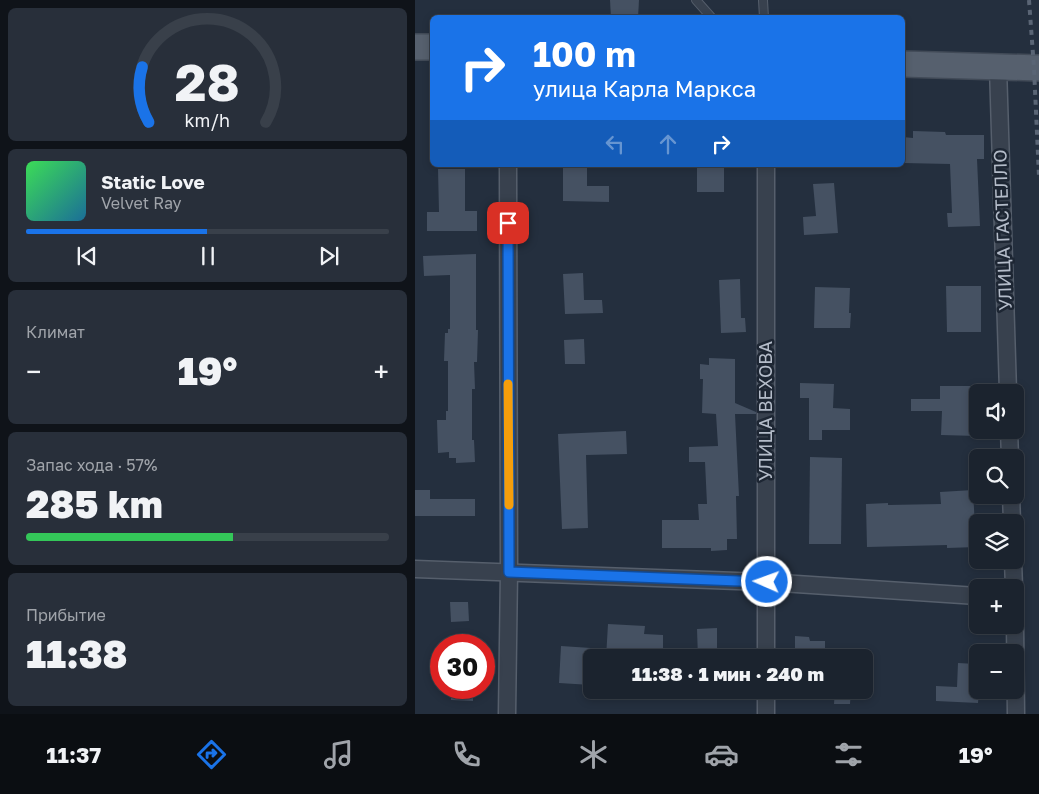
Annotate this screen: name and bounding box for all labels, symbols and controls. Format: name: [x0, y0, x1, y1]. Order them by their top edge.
text: 100 m: [533, 33, 636, 75]
icon: right: [450, 35, 515, 100]
text: 28: [175, 50, 240, 112]
text: улица Карла Маркса: [533, 75, 756, 102]
text: km/h: [185, 109, 230, 131]
icon: left: [601, 130, 629, 158]
icon: ahead: [654, 130, 682, 158]
icon: right: [707, 130, 735, 158]
street label: УЛИЦА ГАСТЕЛЛО: [988, 149, 1016, 311]
text: Static Love: [101, 170, 205, 193]
text: Velvet Ray: [101, 193, 182, 213]
pin: [487, 202, 529, 244]
icon: arrive: [494, 209, 522, 237]
icon: previous: [73, 242, 101, 270]
icon: pause: [194, 242, 222, 270]
icon: next: [315, 242, 343, 270]
text: Климат: [26, 322, 85, 342]
street label: УЛИЦА ВЕХОВА: [754, 341, 776, 481]
text: 19°: [178, 348, 237, 393]
text: −: [26, 355, 41, 388]
text: +: [374, 355, 389, 388]
map controls: [969, 384, 1024, 699]
button: sound: [969, 384, 1024, 439]
button: search: [969, 449, 1024, 504]
text: Запас хода · 57%: [26, 455, 157, 475]
text: 285 km: [26, 481, 163, 526]
button: layers: [969, 514, 1024, 569]
position arrow: [740, 555, 792, 607]
button: +: [969, 579, 1024, 634]
text: Прибытие: [26, 605, 106, 625]
text: 11:38: [26, 631, 128, 676]
speed limit sign: 30: [430, 634, 495, 699]
button: −: [969, 644, 1024, 699]
text: 11:38 · 1 мин · 240 m: [632, 662, 824, 685]
icon: directions: [194, 737, 229, 772]
icon: music: [321, 737, 356, 772]
icon: phone: [449, 737, 484, 772]
icon: climate: [576, 737, 611, 772]
icon: car: [704, 737, 739, 772]
icon: filters: [831, 737, 866, 772]
text: 11:37: [46, 741, 101, 768]
text: 19°: [959, 741, 993, 768]

